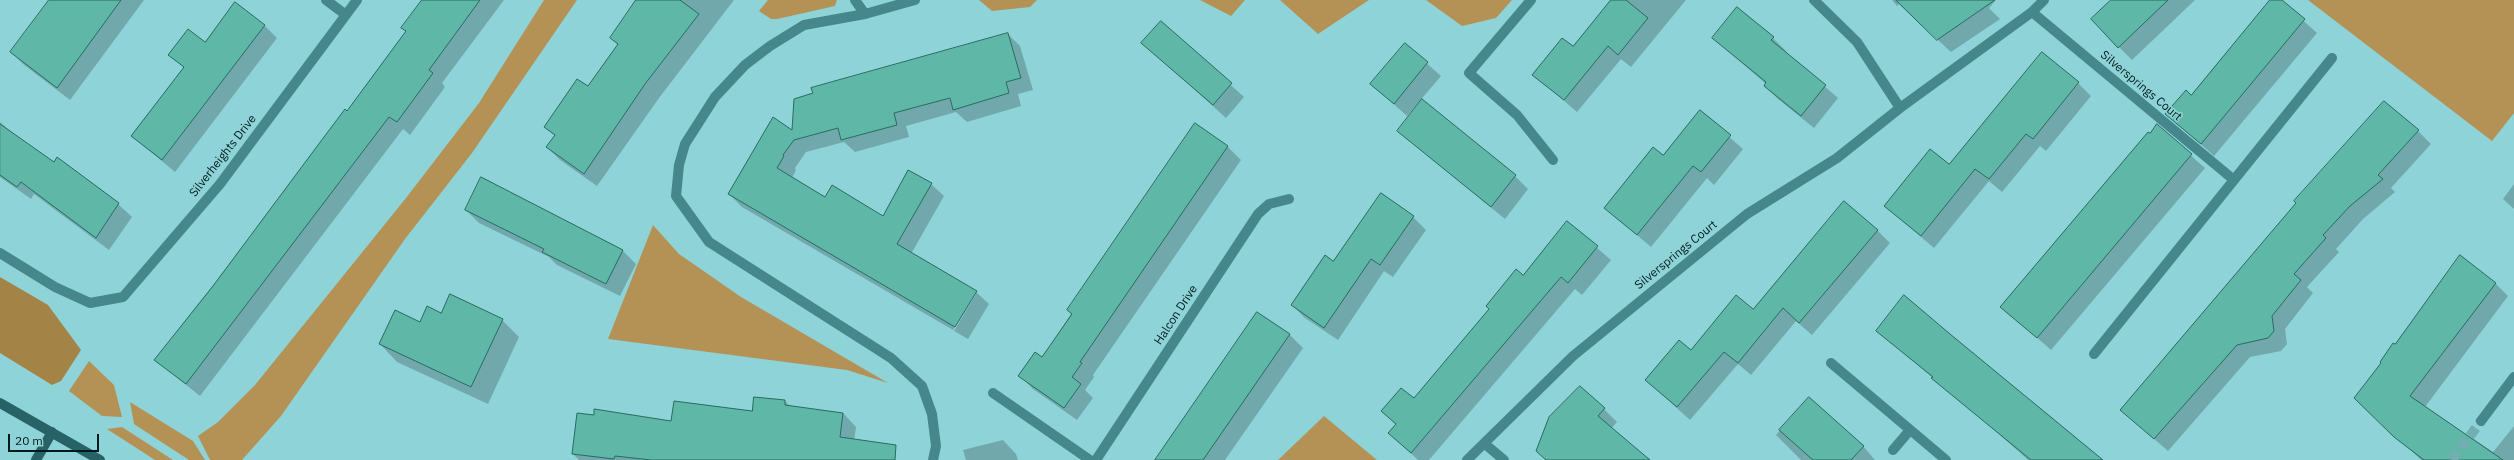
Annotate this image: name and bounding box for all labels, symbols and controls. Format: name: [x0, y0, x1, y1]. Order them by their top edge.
street label: Silversprings Court: [2097, 48, 2185, 124]
street label: Silverheights Drive: [186, 112, 260, 200]
street label: Silversprings Court: [1632, 217, 1720, 293]
street label: Halcon Drive: [1151, 282, 1201, 348]
scale bar: [10, 426, 101, 452]
text: 20 m: [15, 433, 43, 448]

